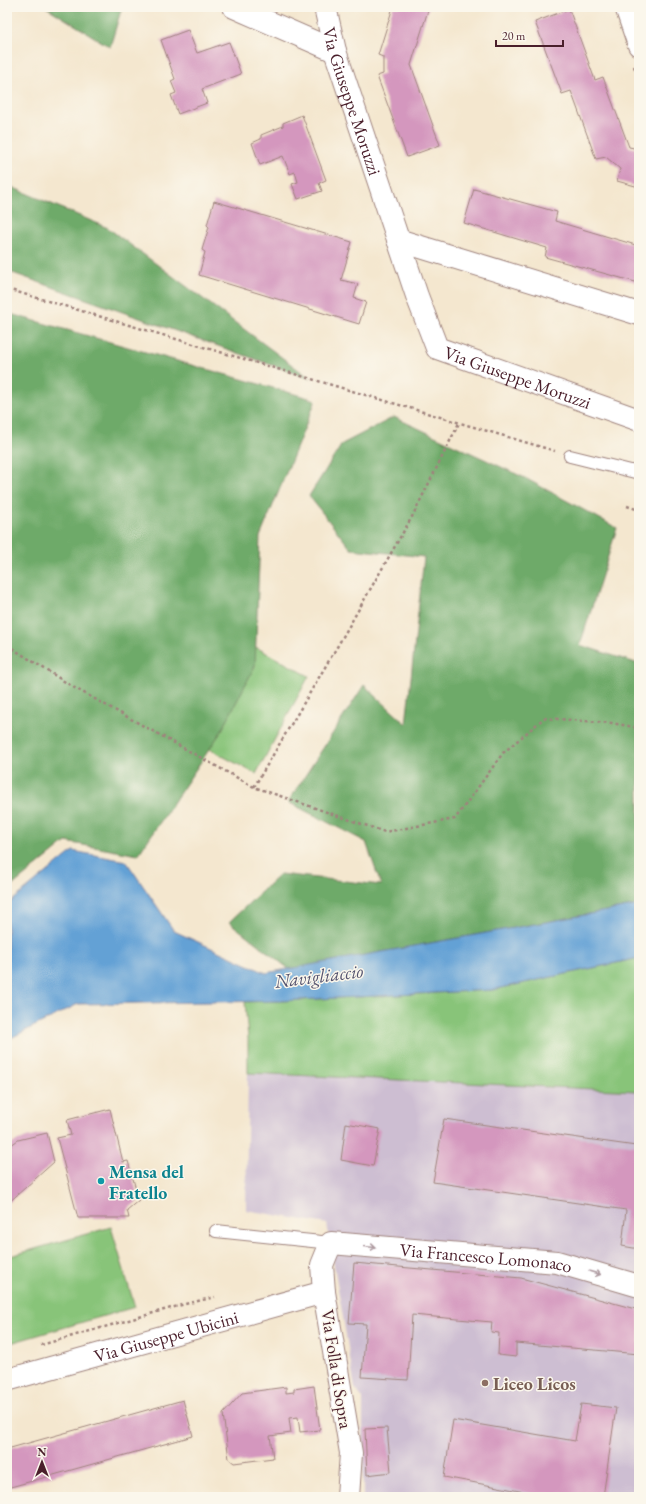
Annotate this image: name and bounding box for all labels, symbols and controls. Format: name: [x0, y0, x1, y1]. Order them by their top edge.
scale bar: [496, 22, 563, 48]
street label: Via Giuseppe Moruzzi: [318, 25, 387, 179]
text: 20 m: [502, 28, 526, 44]
street label: Via Giuseppe Moruzzi: [441, 340, 595, 414]
water label: Navigliaccio: [272, 958, 365, 994]
place label: Mensa del Fratello: [109, 1160, 184, 1204]
marker: Mensa del Fratello: [96, 1176, 106, 1186]
street label: Via Francesco Lomonaco: [399, 1237, 575, 1277]
one-way arrow: [363, 1243, 376, 1250]
one-way arrow: [589, 1270, 602, 1277]
street label: Via Giuseppe Ubicini: [91, 1305, 241, 1367]
street label: Via Folla di Sopra: [316, 1308, 358, 1431]
place label: Liceo Licos: [493, 1372, 576, 1395]
marker: Liceo Licos: [480, 1378, 490, 1388]
north arrow: [22, 1442, 62, 1482]
text: N: [38, 1445, 47, 1459]

